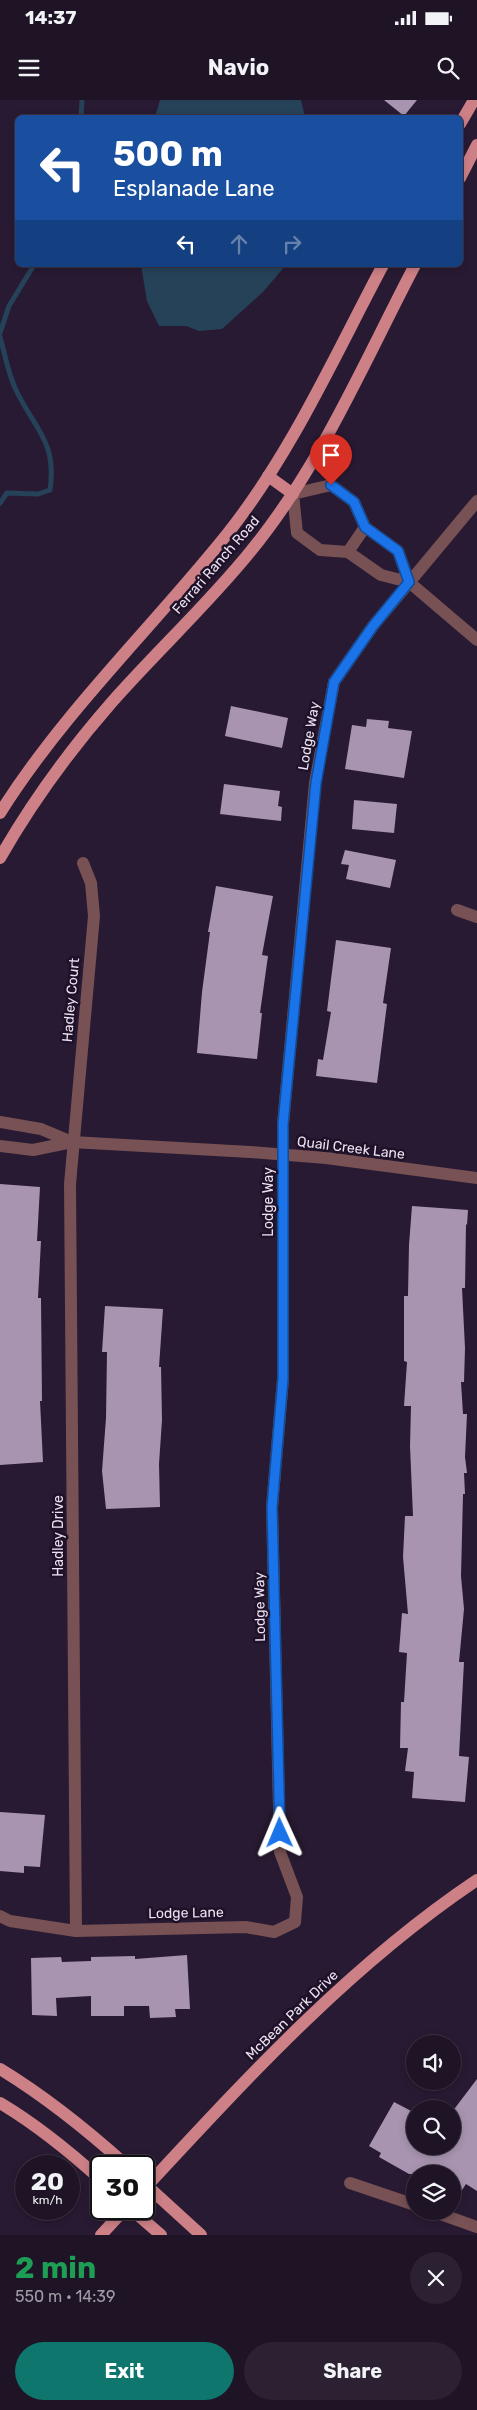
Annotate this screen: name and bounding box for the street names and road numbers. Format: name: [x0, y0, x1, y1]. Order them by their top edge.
street label: Ferrari Ranch Road: [169, 512, 263, 618]
street label: Lodge Way: [295, 700, 323, 772]
street label: Hadley Court: [59, 957, 83, 1043]
street label: Quail Creek Lane: [296, 1133, 406, 1163]
street label: Lodge Way: [260, 1167, 277, 1237]
street label: Hadley Drive: [50, 1495, 67, 1577]
street label: Lodge Way: [251, 1572, 269, 1642]
street label: Lodge Lane: [148, 1904, 224, 1922]
street label: McBean Park Drive: [242, 1966, 342, 2063]

